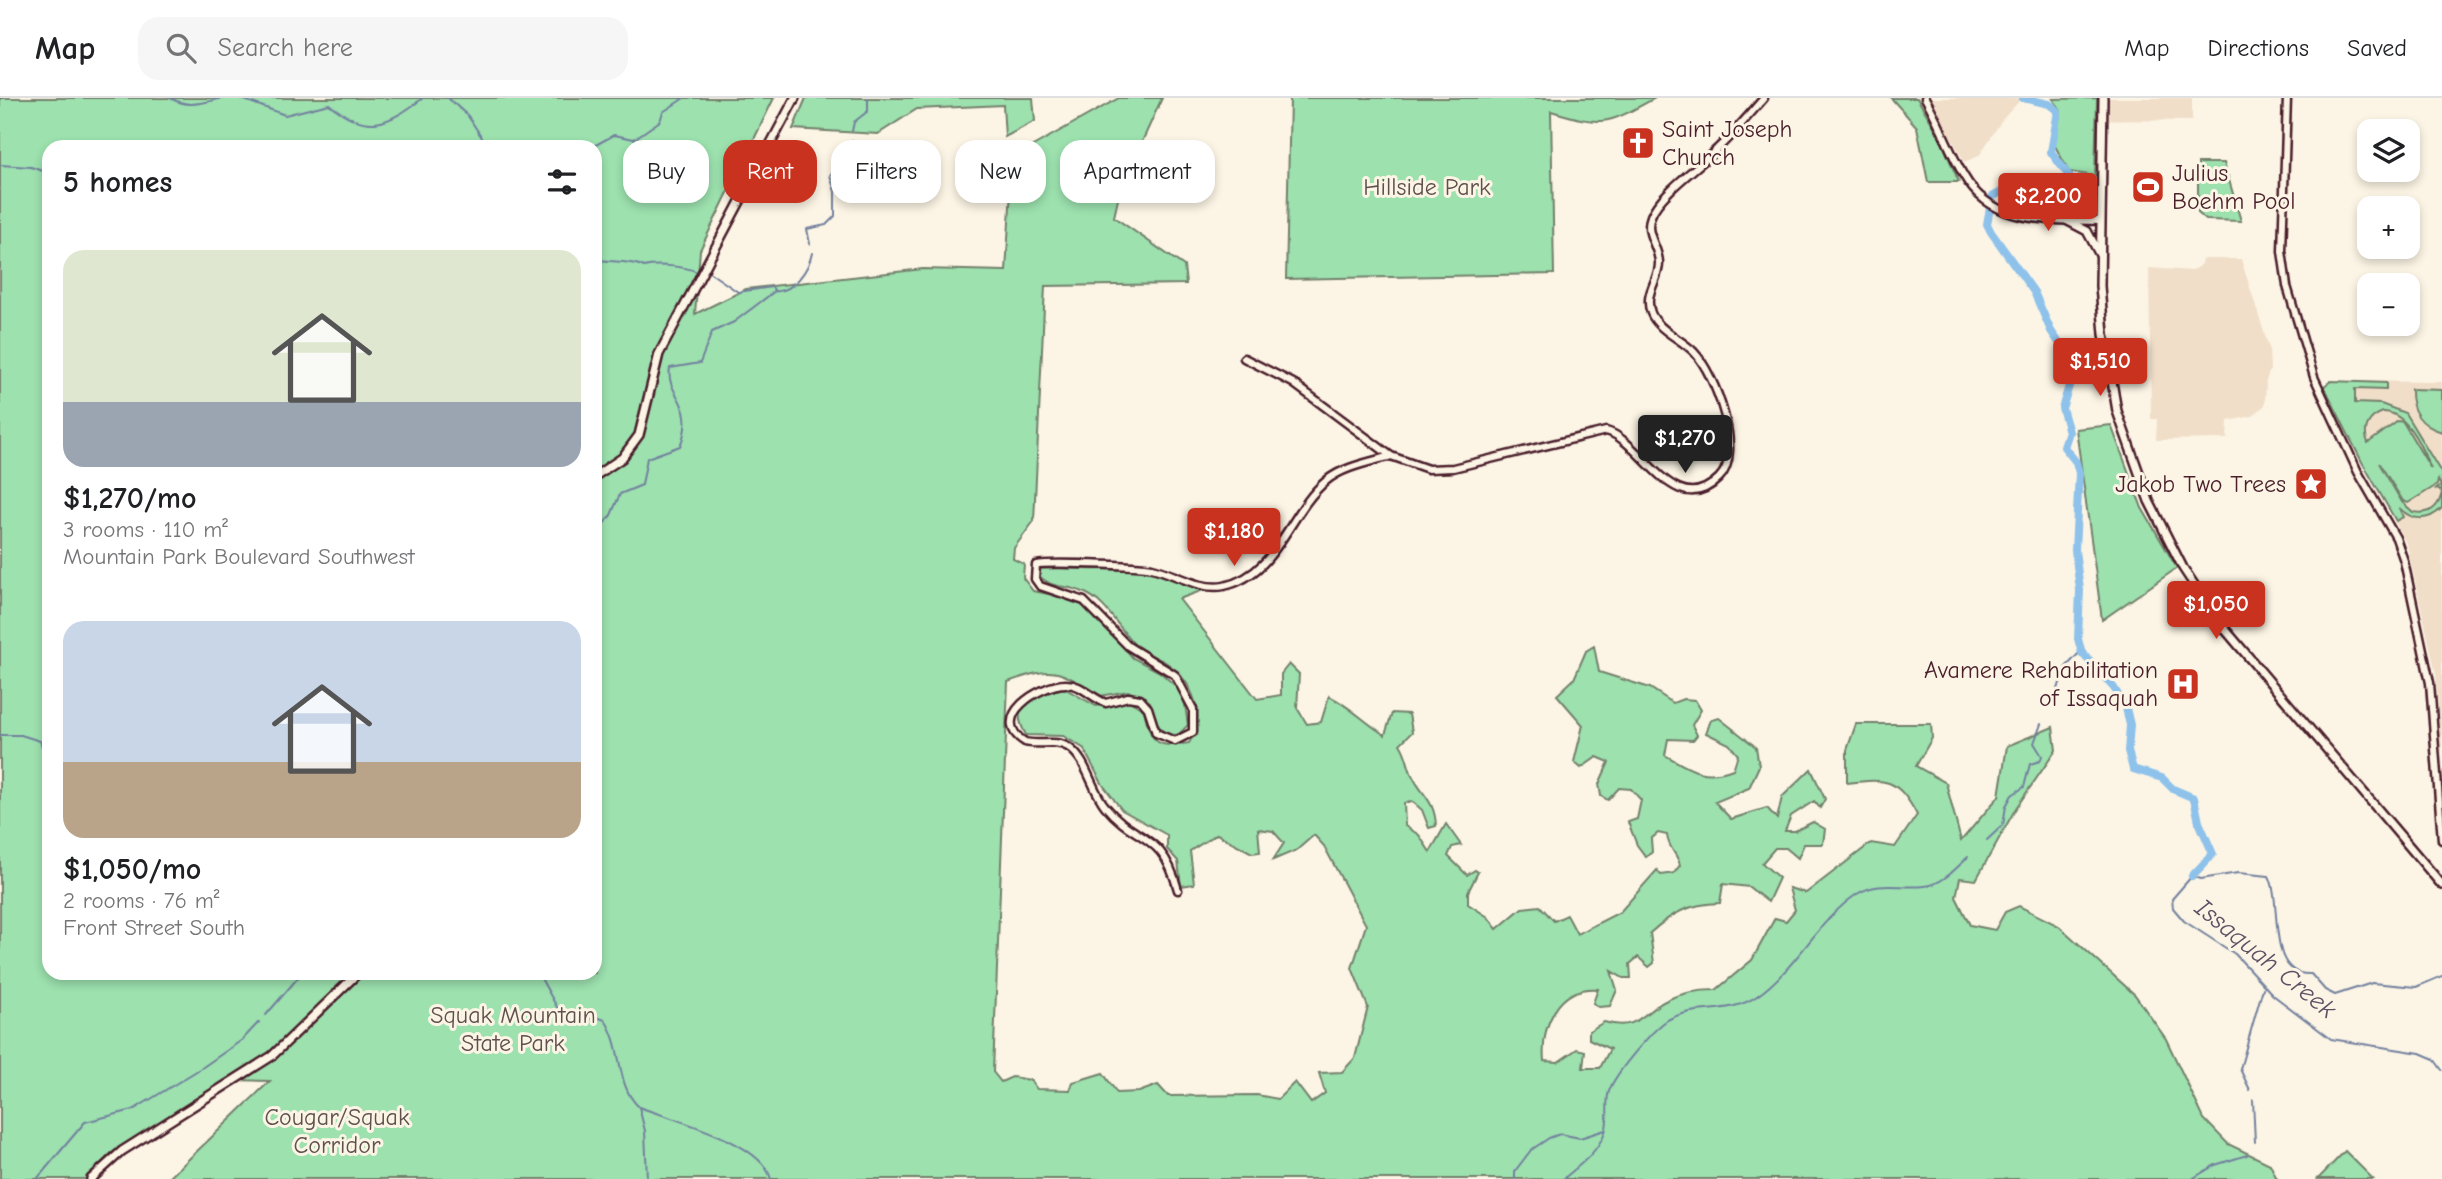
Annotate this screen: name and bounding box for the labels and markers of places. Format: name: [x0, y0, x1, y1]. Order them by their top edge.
place label: Saint Joseph Church: [1662, 115, 1792, 171]
church icon: Saint Joseph Church: [1619, 124, 1657, 162]
place label: Julius Boehm Pool: [2172, 159, 2295, 215]
sports icon: Julius Boehm Pool: [2129, 168, 2167, 206]
pin: $2,200: [1991, 174, 2105, 233]
pin: $1,510: [2043, 338, 2157, 398]
pin: $1,270: [1628, 416, 1742, 475]
place icon: Jakob Two Trees: [2292, 465, 2330, 503]
place label: Jakob Two Trees: [2115, 470, 2286, 498]
pin: $1,180: [1177, 508, 1291, 568]
pin: $1,050: [2159, 582, 2273, 641]
place label: Avamere Rehabilitation of Issaquah: [1924, 656, 2158, 712]
hospital icon: Avamere Rehabilitation of Issaquah: [2164, 665, 2202, 703]

